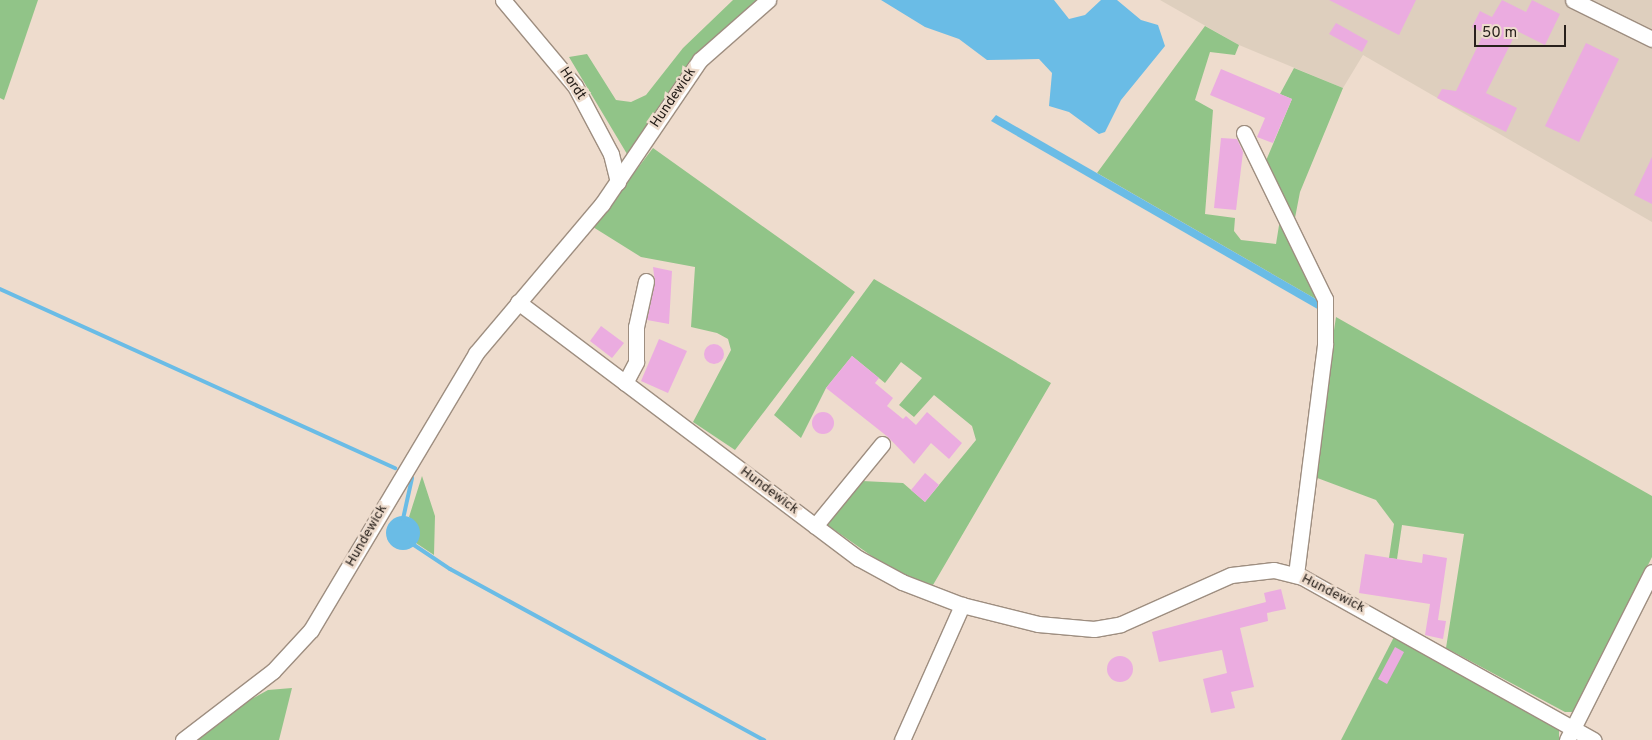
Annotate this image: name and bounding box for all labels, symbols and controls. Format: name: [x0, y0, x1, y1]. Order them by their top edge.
scale bar: [1477, 15, 1570, 47]
text: 50 m: [1482, 24, 1517, 43]
street label: Hordt: [555, 64, 589, 104]
street label: Hundewick: [648, 65, 700, 131]
street label: Hundewick: [736, 463, 802, 519]
street label: Hundewick: [342, 502, 392, 570]
street label: Hundewick: [1298, 571, 1368, 617]

